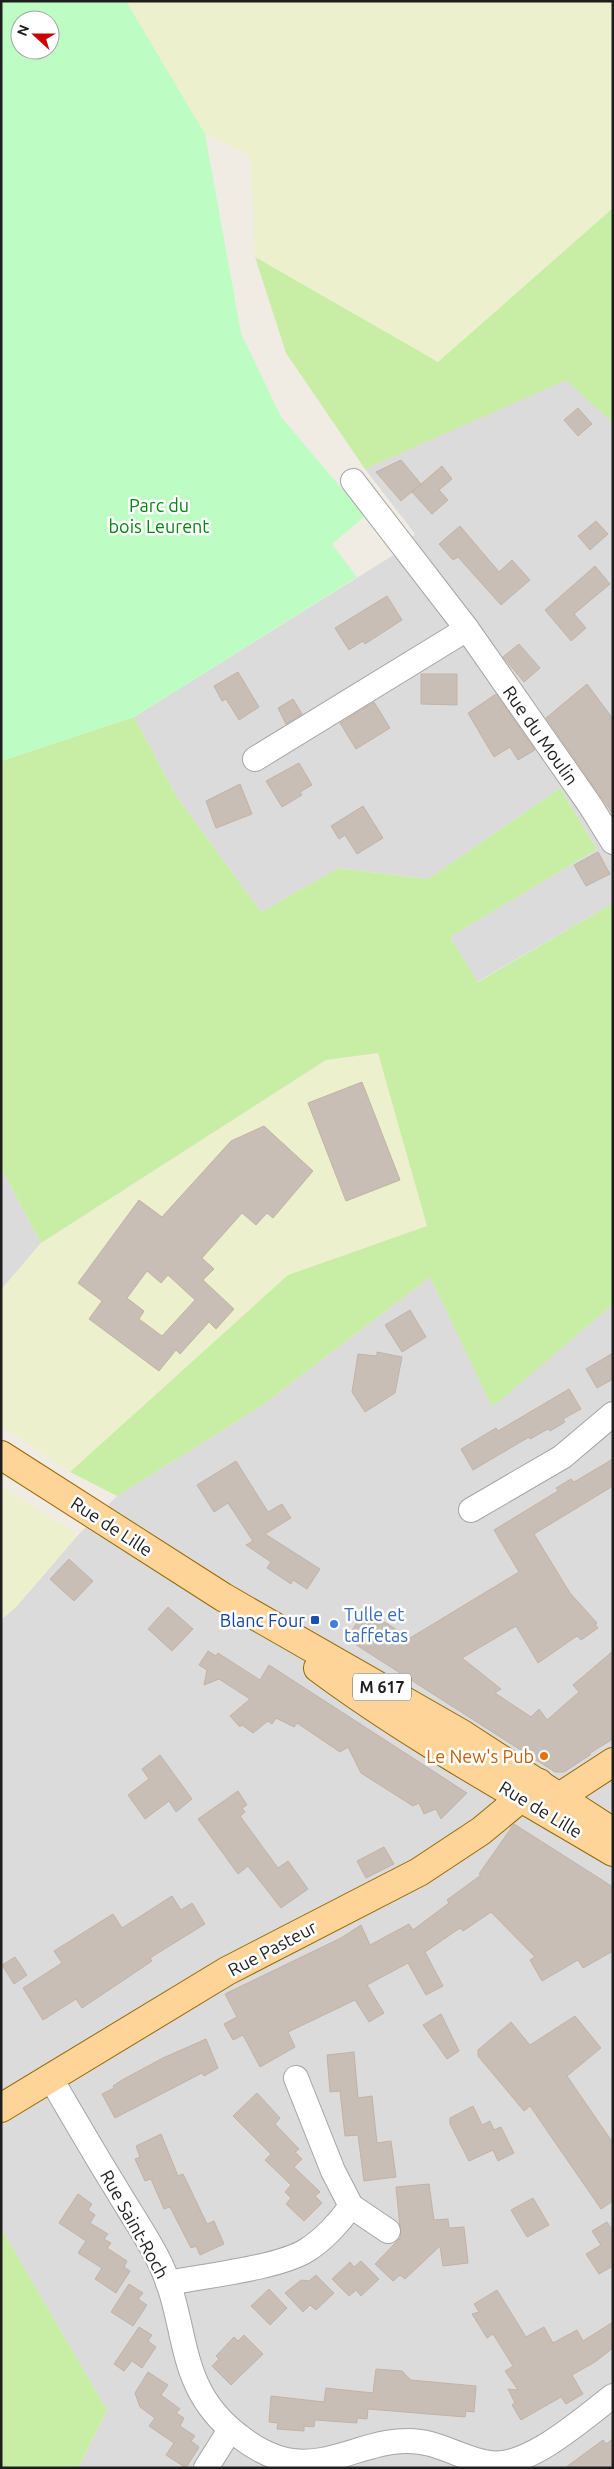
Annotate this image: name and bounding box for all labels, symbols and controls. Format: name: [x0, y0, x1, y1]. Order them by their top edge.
north arrow: [10, 10, 60, 60]
text: N: [14, 23, 32, 38]
park label: Parc du bois Leurent: [109, 495, 209, 536]
street label: Rue du Moulin: [499, 682, 583, 788]
street label: Rue de Lille: [68, 1492, 156, 1560]
place label: Tulle et taffetas: [344, 1604, 408, 1645]
place label: Blanc Four: [220, 1610, 305, 1630]
marker: Blanc Four: [309, 1614, 321, 1626]
marker: Tulle et taffetas: [328, 1618, 340, 1630]
road number: M 617: [353, 1674, 411, 1700]
place label: Le New's Pub: [426, 1746, 534, 1766]
marker: Le New's Pub: [538, 1750, 550, 1762]
street label: Rue de Lille: [496, 1776, 586, 1842]
street label: Rue Pasteur: [224, 1916, 320, 1980]
street label: Rue Saint-Roch: [97, 2166, 173, 2282]

